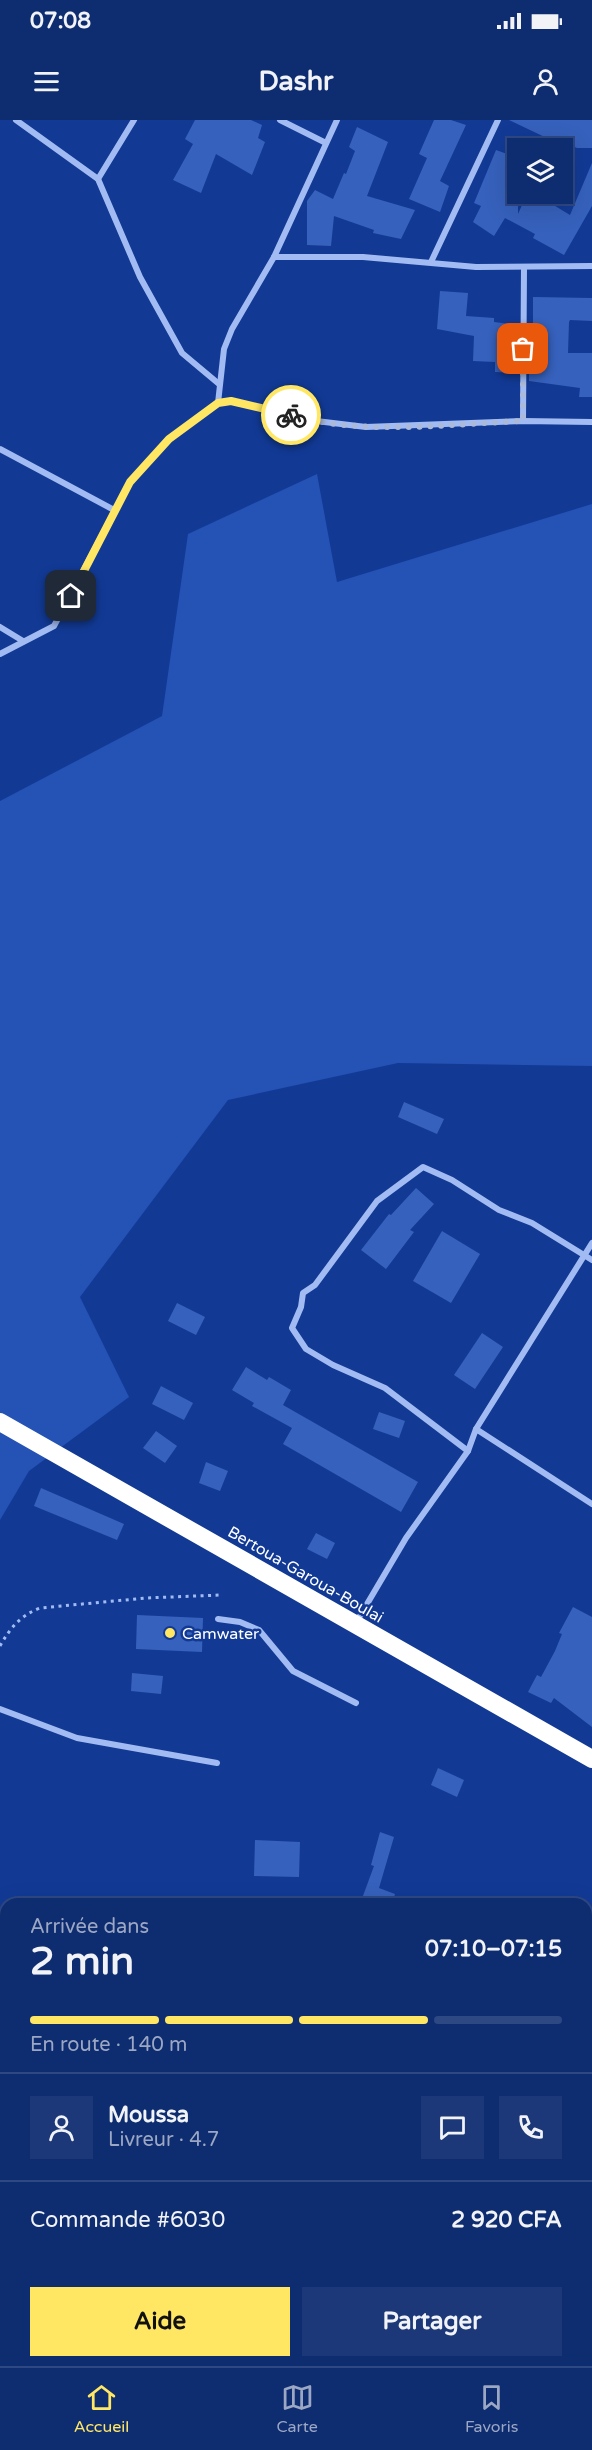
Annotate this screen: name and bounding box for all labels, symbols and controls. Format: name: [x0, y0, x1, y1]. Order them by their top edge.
text: 07:08: [30, 8, 91, 34]
icon: menu: [30, 65, 63, 98]
text: Dashr: [259, 65, 333, 98]
icon: person: [529, 65, 562, 98]
map controls: [507, 138, 573, 204]
button: layers: [507, 138, 573, 204]
pin: [497, 323, 548, 374]
icon: bag: [506, 332, 539, 365]
courier: [261, 385, 321, 445]
icon: bike: [275, 399, 308, 432]
pin: [45, 570, 96, 621]
icon: home: [54, 579, 87, 612]
street label: Bertoua-Garoua-Boulai: [224, 1522, 387, 1628]
place label: Camwater: [182, 1624, 260, 1644]
marker: Camwater: [163, 1626, 177, 1640]
text: Arrivée dans: [30, 1915, 149, 1939]
text: 07:10–07:15: [425, 1936, 562, 1962]
text: 2 min: [30, 1938, 134, 1985]
text: En route · 140 m: [30, 2033, 187, 2057]
button: person: [30, 2096, 93, 2159]
button: chat: [421, 2096, 484, 2159]
button: phone: [499, 2096, 562, 2159]
text: Moussa: [108, 2102, 189, 2128]
text: Livreur · 4.7: [108, 2128, 219, 2152]
text: Commande #6030: [30, 2207, 225, 2233]
text: 2 920 CFA: [451, 2207, 562, 2233]
button: Aide: [30, 2287, 290, 2356]
button: Partager: [302, 2287, 562, 2356]
tab: Accueil: [74, 2381, 129, 2437]
tab: Carte: [276, 2381, 318, 2437]
tab: Favoris: [465, 2381, 518, 2437]

